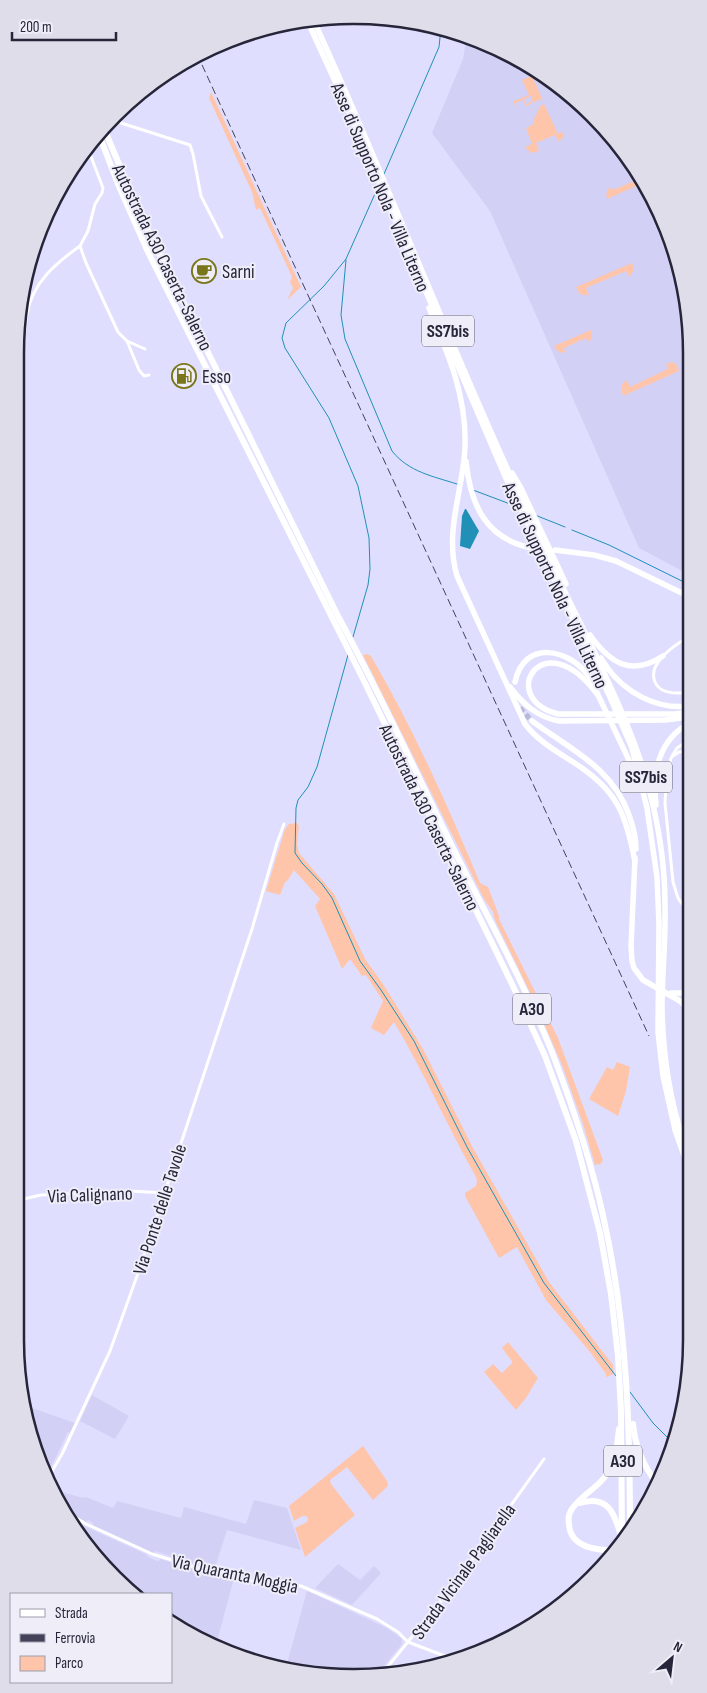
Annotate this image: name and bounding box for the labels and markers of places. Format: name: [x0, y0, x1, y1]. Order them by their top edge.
cafe icon: Sarni: [191, 258, 217, 284]
place label: Sarni: [222, 261, 255, 284]
fuel station icon: Esso: [171, 363, 197, 389]
place label: Esso: [202, 366, 231, 389]

